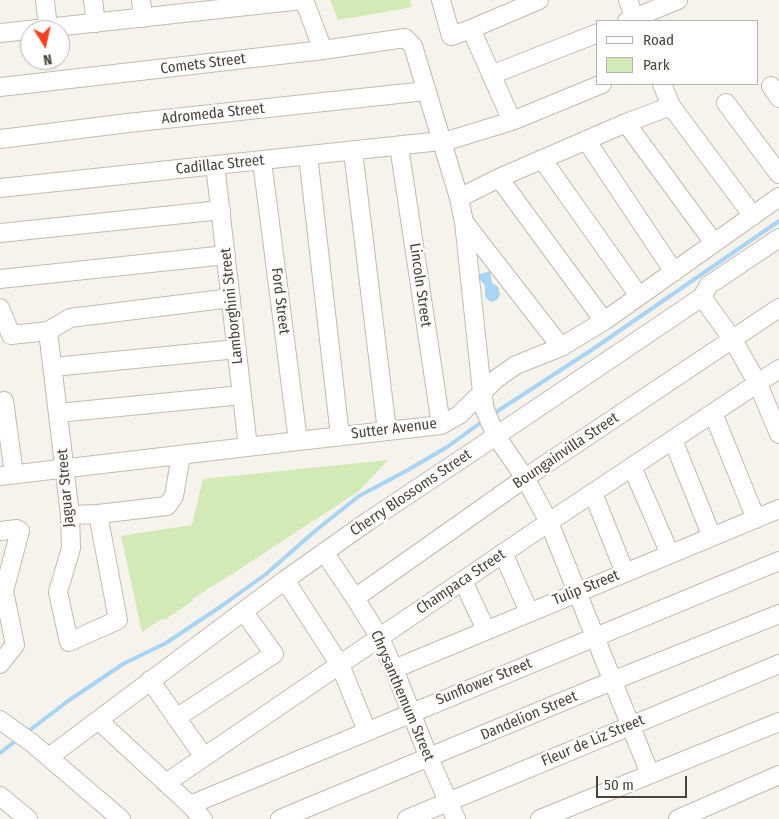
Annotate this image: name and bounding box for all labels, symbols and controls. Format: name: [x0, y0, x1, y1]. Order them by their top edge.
north arrow: [20, 20, 70, 70]
legend: [596, 20, 759, 85]
text: Road: [643, 31, 674, 49]
text: N: [42, 50, 53, 68]
street label: Comets Street: [159, 50, 247, 78]
text: Park: [643, 56, 670, 74]
street label: Adromeda Street: [161, 100, 265, 128]
street label: Cadillac Street: [175, 151, 265, 179]
street label: Lincoln Street: [405, 242, 435, 328]
street label: Lamborghini Street: [217, 247, 247, 365]
street label: Ford Street: [267, 267, 293, 335]
street label: Boungainvilla Street: [510, 409, 622, 493]
street label: Sutter Avenue: [350, 415, 438, 443]
street label: Cherry Blossoms Street: [347, 446, 475, 540]
street label: Jaguar Street: [54, 448, 78, 528]
street label: Champaca Street: [413, 546, 509, 618]
street label: Tulip Street: [550, 566, 622, 610]
street label: Chrysanthemum Street: [366, 628, 438, 764]
street label: Sunflower Street: [433, 655, 535, 709]
street label: Dandelion Street: [478, 688, 580, 744]
street label: Fleur de Liz Street: [539, 711, 647, 771]
scale bar: [599, 766, 690, 798]
text: 50 m: [604, 776, 634, 794]

